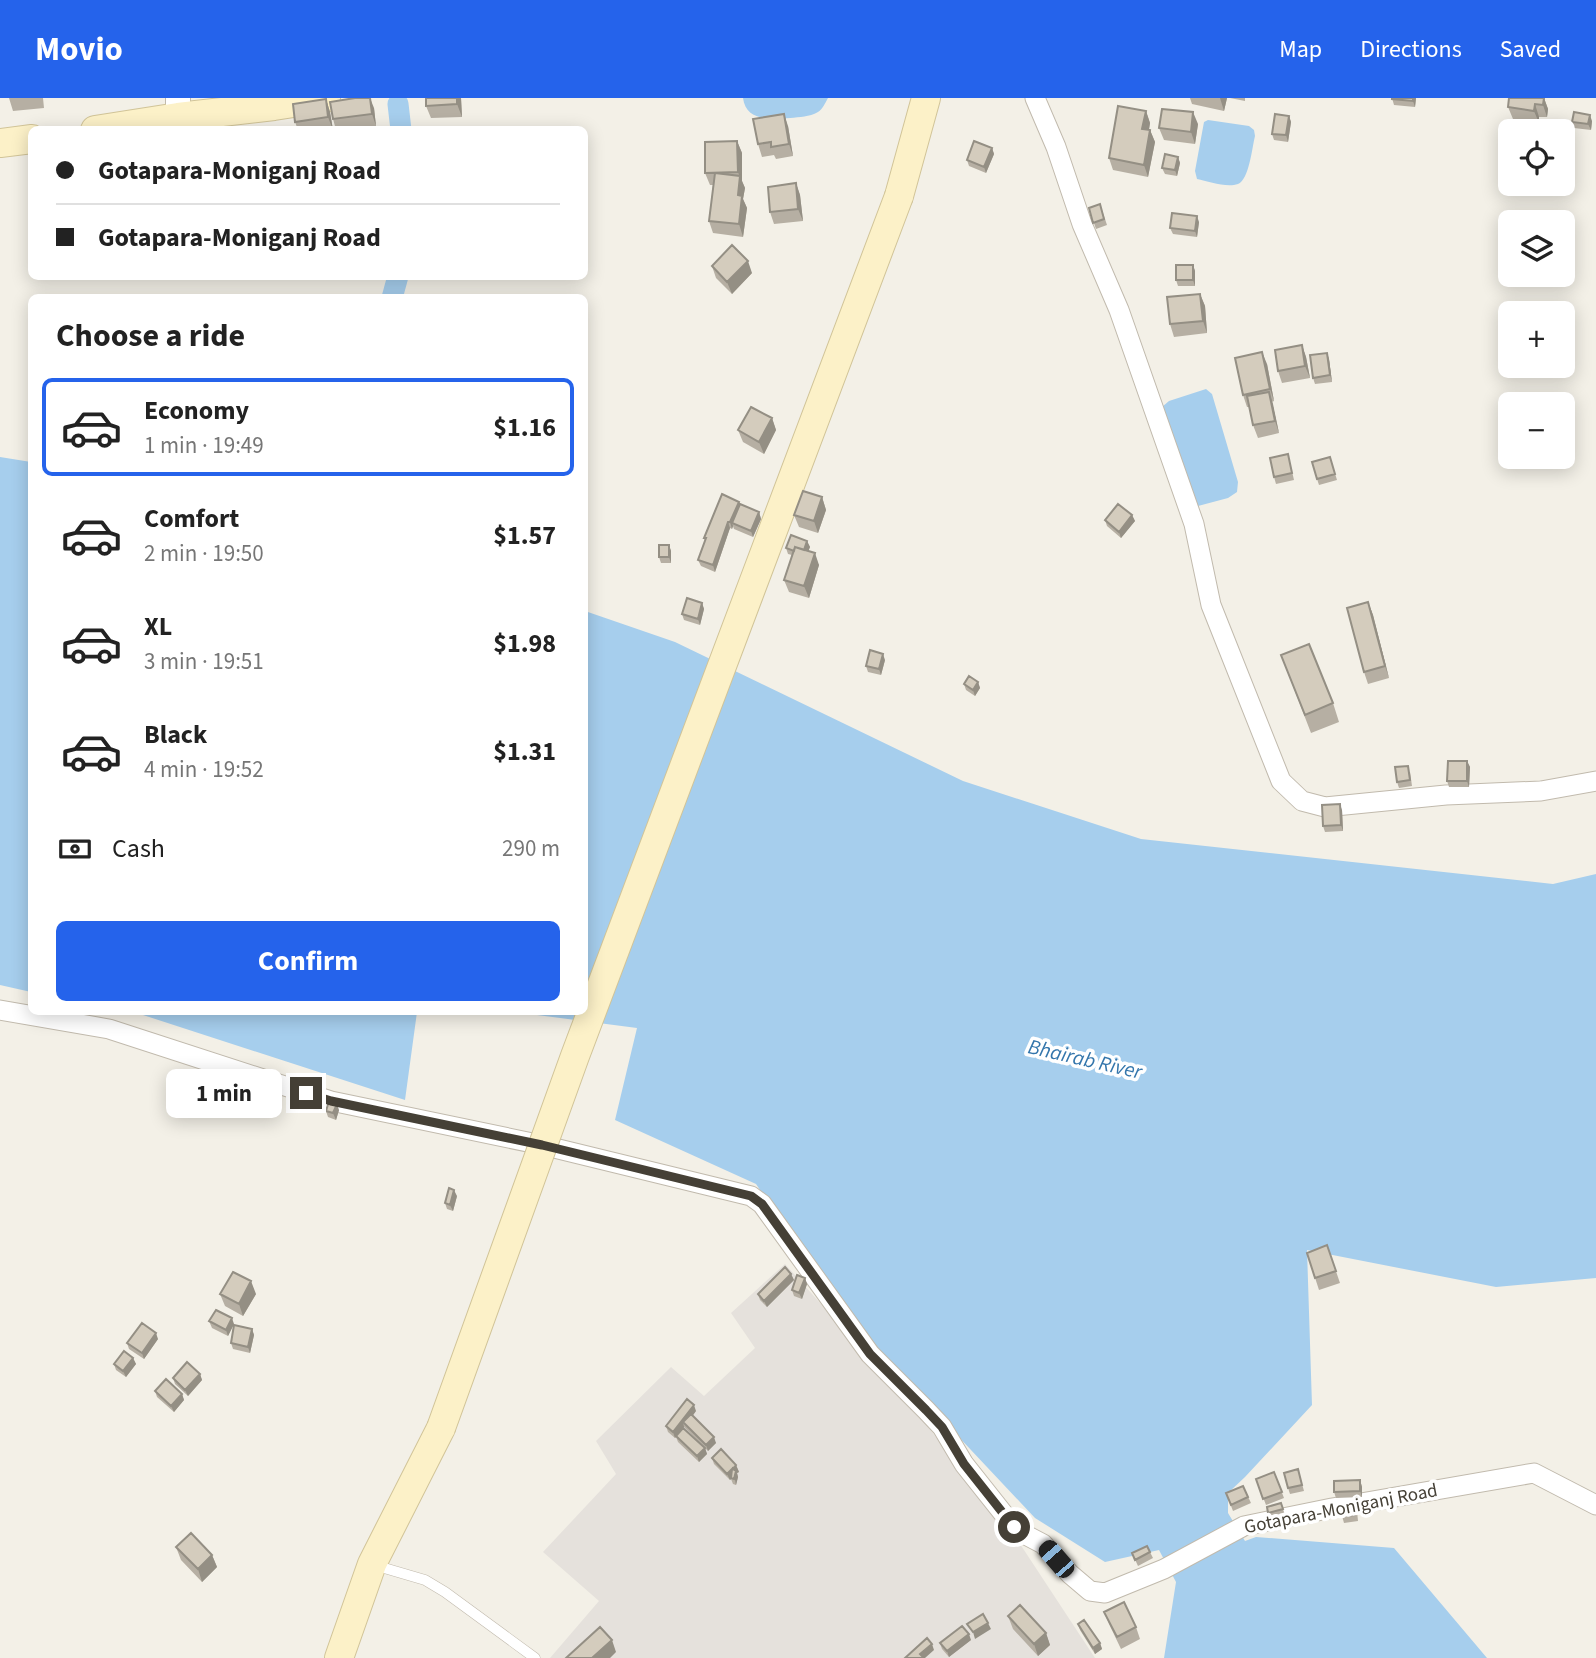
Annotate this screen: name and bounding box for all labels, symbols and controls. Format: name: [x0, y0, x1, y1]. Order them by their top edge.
text: Movio: [35, 26, 123, 73]
text: Map: [1279, 32, 1322, 67]
text: Directions: [1360, 32, 1462, 67]
text: Saved: [1500, 32, 1561, 67]
map controls: [1498, 119, 1575, 469]
button: locate: [1498, 119, 1575, 196]
text: Gotapara-Moniganj Road: [98, 152, 381, 189]
button: layers: [1498, 210, 1575, 287]
text: Gotapara-Moniganj Road: [98, 219, 381, 256]
button: +: [1498, 301, 1575, 378]
text: Choose a ride: [56, 313, 245, 359]
text: Economy: [144, 392, 249, 429]
button: −: [1498, 392, 1575, 469]
icon: car: [60, 396, 123, 459]
text: $1.16: [493, 409, 556, 446]
text: 1 min · 19:49: [144, 429, 264, 462]
text: Comfort: [144, 500, 239, 537]
icon: car: [60, 504, 123, 567]
text: $1.57: [493, 517, 556, 554]
text: 2 min · 19:50: [144, 537, 264, 570]
text: XL: [144, 608, 172, 645]
icon: car: [60, 612, 123, 675]
text: $1.98: [493, 625, 556, 662]
text: 3 min · 19:51: [144, 645, 264, 678]
text: Black: [144, 716, 207, 753]
icon: car: [60, 720, 123, 783]
text: $1.31: [493, 733, 556, 770]
text: 4 min · 19:52: [144, 753, 264, 786]
icon: cash: [56, 830, 94, 868]
text: Cash: [112, 830, 165, 867]
text: 290 m: [502, 832, 560, 865]
button: Confirm: [56, 921, 560, 1001]
water label: Bhairab River: [1025, 1031, 1146, 1087]
callout: 1 min: [166, 1068, 282, 1118]
text: 1 min: [196, 1077, 252, 1110]
route end: [290, 1077, 322, 1109]
street label: Gotapara-Moniganj Road: [1242, 1477, 1440, 1541]
route start: [998, 1511, 1030, 1543]
car: [1035, 1536, 1078, 1582]

